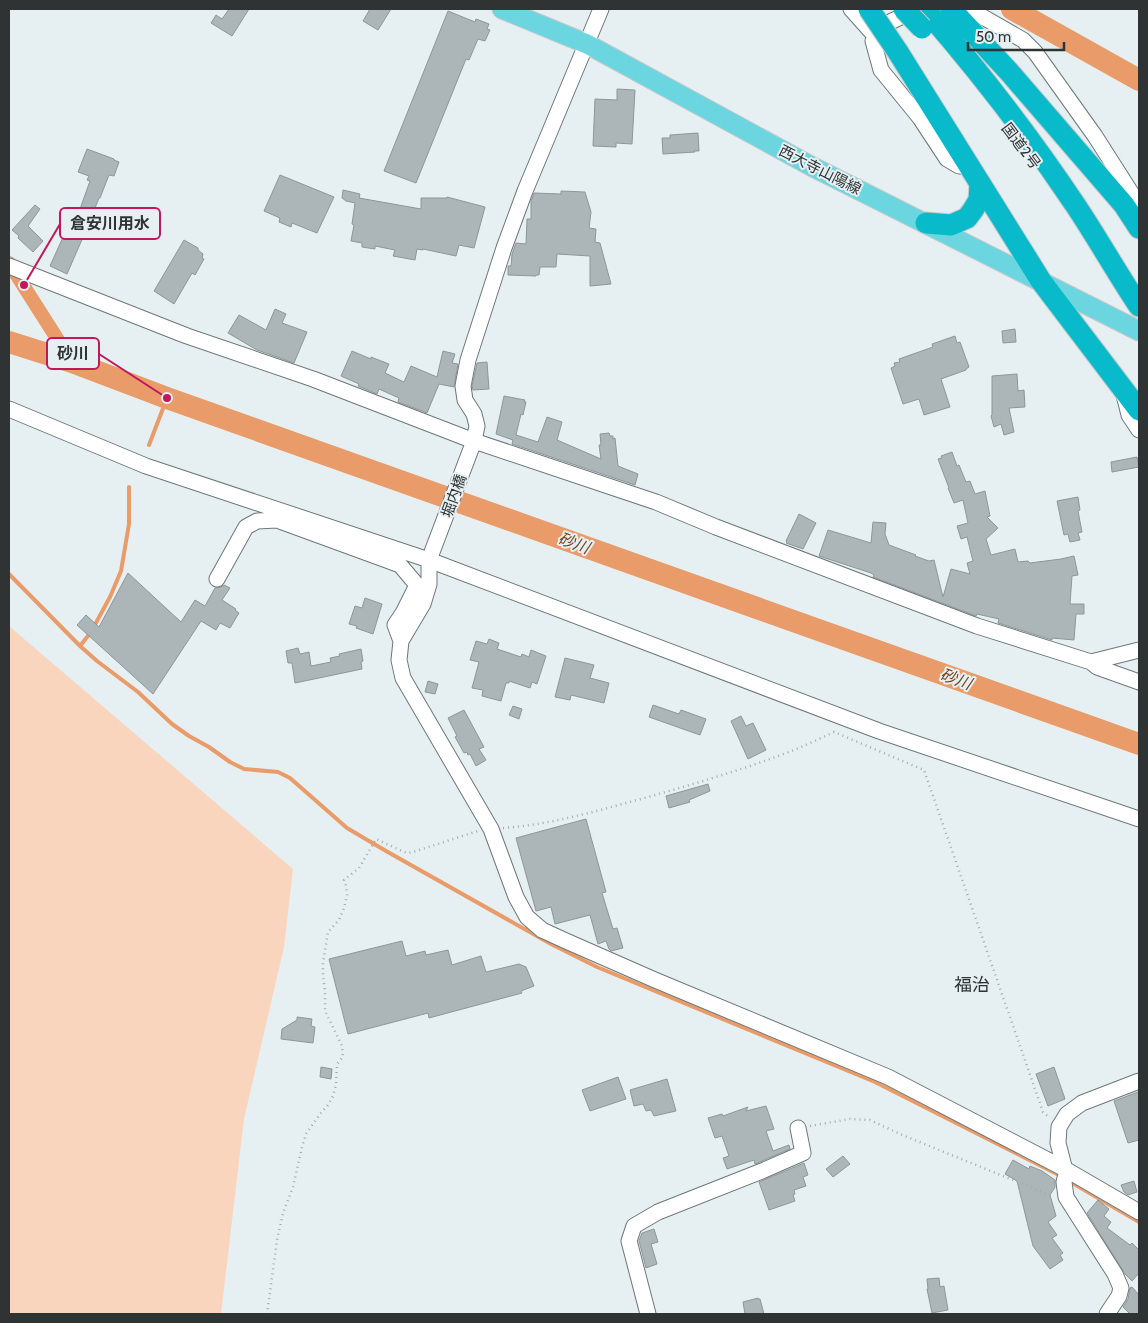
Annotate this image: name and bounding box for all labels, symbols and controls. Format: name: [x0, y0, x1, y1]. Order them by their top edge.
scale bar: [968, 20, 1064, 52]
text: 50 m: [976, 28, 1011, 46]
street label: 国道2号: [998, 119, 1044, 173]
street label: 西大寺山陽線: [776, 142, 864, 198]
callout: 倉安川用水: [60, 208, 160, 239]
text: 倉安川用水: [70, 214, 150, 233]
callout: 砂川: [47, 338, 99, 369]
text: 砂川: [57, 344, 89, 363]
street label: 堀内橋: [438, 472, 470, 520]
water label: 砂川: [556, 529, 594, 558]
water label: 砂川: [938, 665, 976, 694]
district label: 福治: [954, 974, 990, 996]

